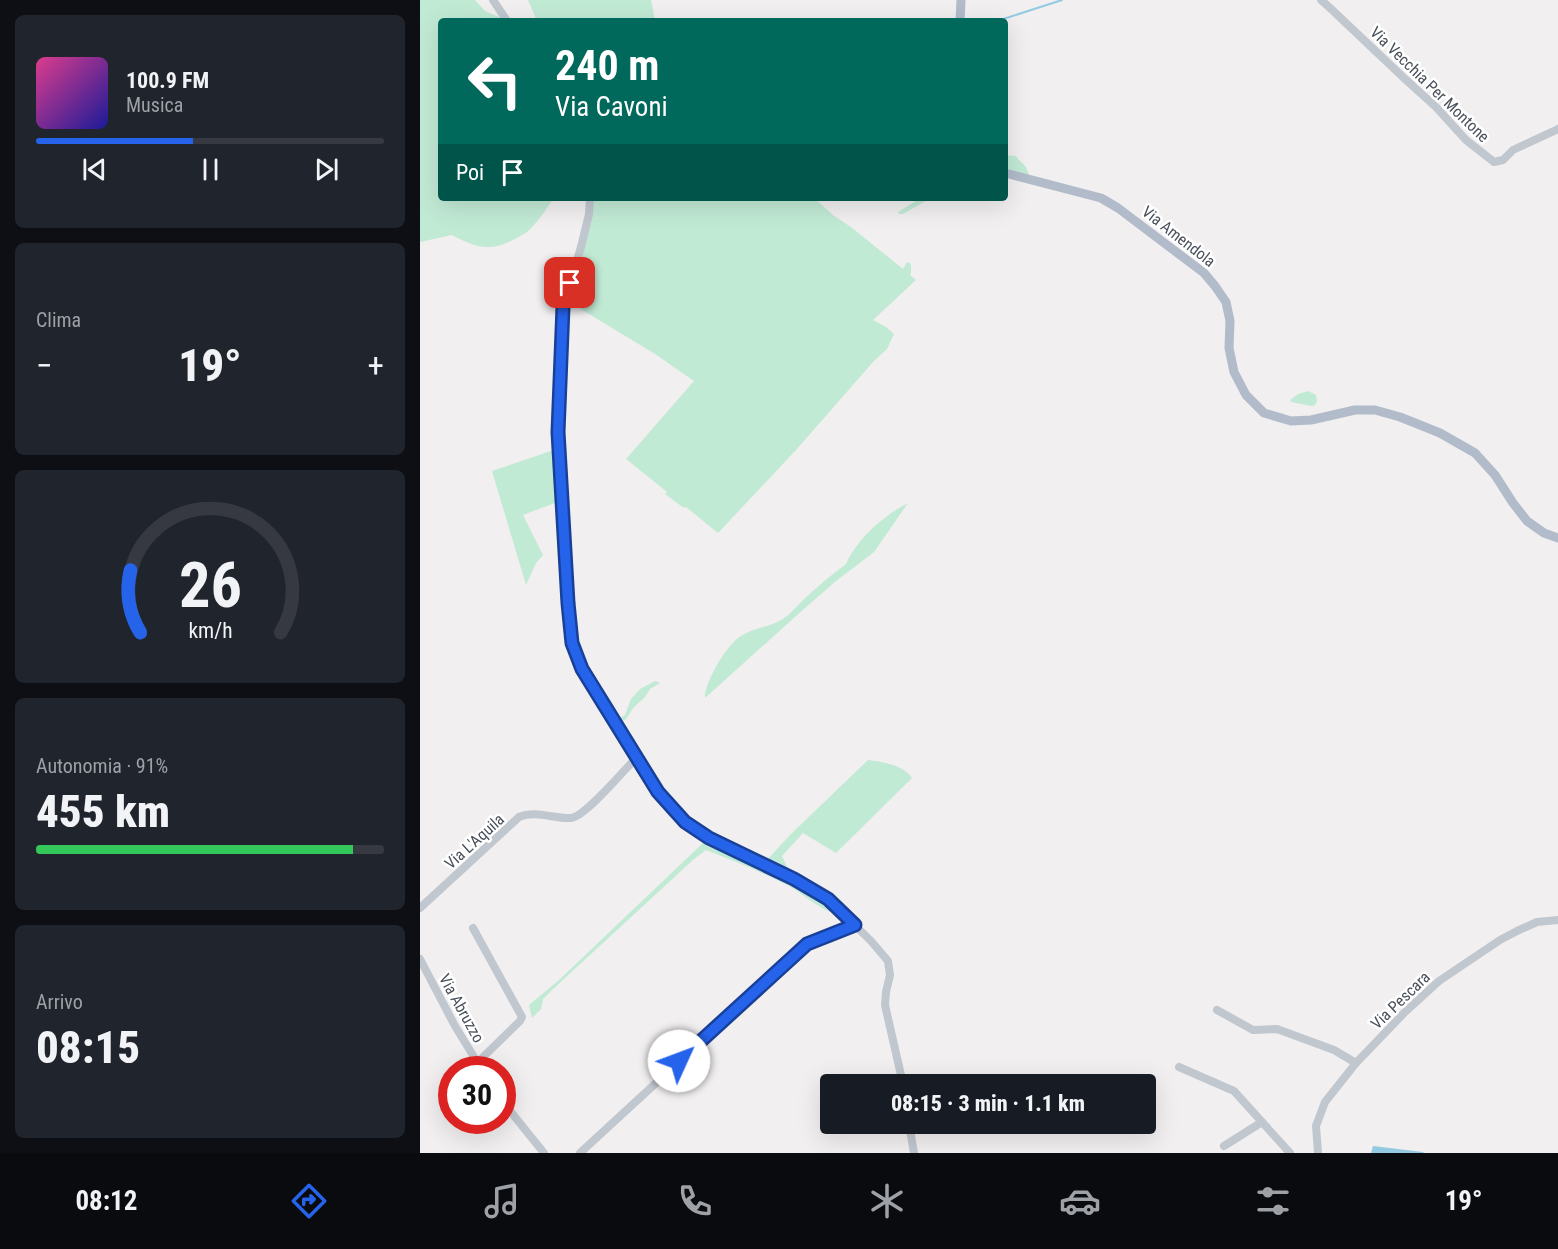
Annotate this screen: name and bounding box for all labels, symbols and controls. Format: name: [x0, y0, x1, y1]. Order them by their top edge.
street label: Via Vecchia Per Montone: [1366, 23, 1493, 146]
text: 240 m: [555, 41, 660, 90]
icon: left: [456, 42, 534, 120]
text: 100.9 FM: [126, 68, 209, 93]
text: Via Cavoni: [555, 91, 668, 123]
text: Musica: [126, 93, 183, 117]
icon: previous: [78, 153, 111, 186]
icon: pause: [194, 153, 227, 186]
icon: next: [310, 153, 343, 186]
icon: arrive: [496, 156, 529, 189]
text: Poi: [456, 160, 484, 185]
street label: Via Amendola: [1138, 202, 1219, 271]
pin: [544, 257, 595, 308]
icon: arrive: [553, 266, 586, 299]
text: Clima: [36, 308, 81, 332]
text: 19°: [178, 339, 242, 392]
text: −: [36, 346, 53, 385]
text: +: [368, 346, 384, 385]
text: 26: [178, 550, 242, 623]
text: km/h: [188, 619, 232, 644]
text: Autonomia · 91%: [36, 754, 168, 778]
text: 455 km: [36, 785, 170, 838]
street label: Via L'Aquila: [441, 810, 508, 873]
street label: Via Pescara: [1367, 968, 1434, 1033]
street label: Via Abruzzo: [435, 971, 488, 1046]
text: Arrivo: [36, 990, 83, 1014]
text: 08:15: [36, 1021, 140, 1074]
position arrow: [647, 1029, 711, 1093]
speed limit sign: 30: [438, 1056, 516, 1134]
text: 08:15 · 3 min · 1.1 km: [891, 1091, 1085, 1116]
icon: directions: [288, 1180, 330, 1222]
icon: music: [481, 1180, 523, 1222]
icon: phone: [674, 1180, 716, 1222]
icon: climate: [866, 1180, 908, 1222]
icon: car: [1059, 1180, 1101, 1222]
icon: filters: [1252, 1180, 1294, 1222]
text: 08:12: [75, 1185, 137, 1217]
text: 19°: [1445, 1185, 1483, 1217]

